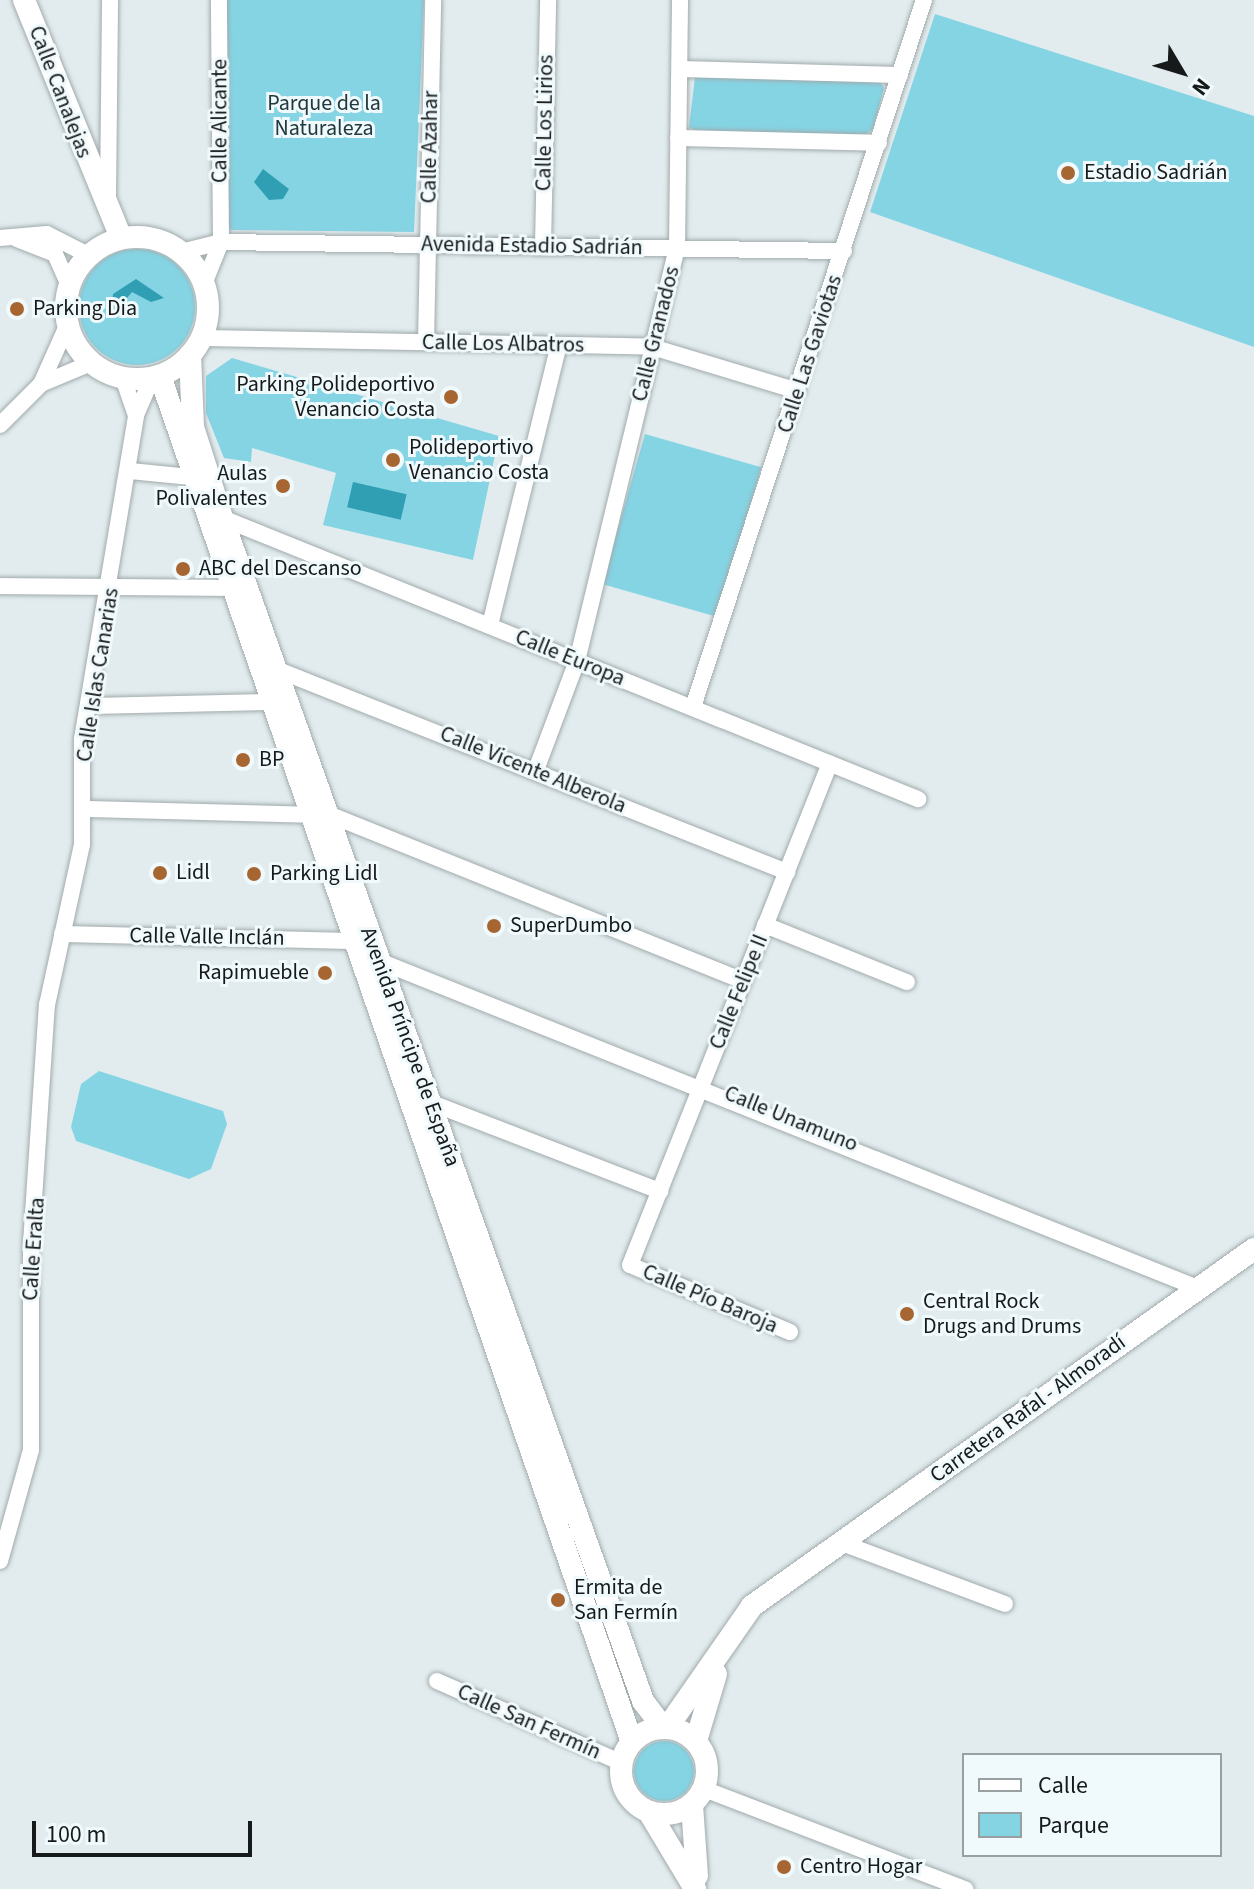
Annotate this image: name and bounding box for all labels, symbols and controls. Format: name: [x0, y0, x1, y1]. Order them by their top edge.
street label: Calle Canalejas: [23, 22, 97, 162]
north arrow: [1142, 32, 1222, 112]
street label: Calle Los Lirios: [531, 55, 559, 191]
street label: Calle Alicante: [207, 59, 233, 183]
text: N: [1184, 71, 1218, 102]
park label: Parque de la Naturaleza: [267, 90, 381, 142]
street label: Calle Azahar: [416, 90, 444, 204]
place label: Estadio Sadrián: [1084, 160, 1228, 186]
marker: Estadio Sadrián: [1059, 164, 1077, 182]
street label: Avenida Estadio Sadrián: [421, 231, 643, 261]
street label: Calle Granados: [626, 264, 686, 404]
street label: Calle Las Gaviotas: [772, 272, 848, 436]
place label: Parking Dia: [33, 296, 137, 322]
marker: Parking Dia: [8, 300, 26, 318]
street label: Calle Los Albatros: [422, 329, 584, 359]
place label: Parking Polideportivo Venancio Costa: [236, 371, 435, 422]
marker: Parking Polideportivo Venancio Costa: [442, 388, 460, 406]
place label: Polideportivo Venancio Costa: [409, 434, 549, 486]
marker: Polideportivo Venancio Costa: [384, 451, 402, 469]
place label: Aulas Polivalentes: [155, 460, 267, 512]
marker: Aulas Polivalentes: [274, 477, 292, 495]
place label: ABC del Descanso: [199, 556, 362, 582]
marker: ABC del Descanso: [174, 560, 192, 578]
street label: Calle Islas Canarias: [71, 586, 125, 764]
street label: Calle Europa: [511, 624, 629, 692]
street label: Calle Vicente Alberola: [436, 721, 630, 819]
place label: BP: [259, 747, 284, 773]
marker: BP: [234, 751, 252, 769]
place label: Lidl: [176, 860, 210, 886]
place label: Parking Lidl: [270, 861, 378, 887]
marker: Lidl: [151, 864, 169, 882]
marker: Parking Lidl: [245, 865, 263, 883]
place label: SuperDumbo: [510, 913, 632, 939]
marker: SuperDumbo: [485, 917, 503, 935]
street label: Calle Valle Inclán: [129, 922, 285, 952]
street label: Avenida Príncipe de España: [354, 924, 466, 1170]
street label: Calle Felipe II: [704, 931, 774, 1053]
place label: Rapimueble: [198, 960, 309, 986]
marker: Rapimueble: [316, 964, 334, 982]
street label: Calle Unamuno: [720, 1080, 862, 1158]
street label: Calle Eralta: [17, 1196, 51, 1302]
street label: Calle Pío Baroja: [638, 1259, 782, 1339]
place label: Central Rock Drugs and Drums: [923, 1288, 1081, 1340]
marker: Central Rock Drugs and Drums: [898, 1305, 916, 1323]
street label: Carretera Rafal - Almoradí: [925, 1329, 1131, 1489]
place label: Ermita de San Fermín: [574, 1574, 678, 1626]
marker: Ermita de San Fermín: [549, 1591, 567, 1609]
street label: Calle San Fermín: [453, 1679, 605, 1765]
legend: [962, 1753, 1222, 1857]
text: Calle: [1038, 1768, 1088, 1803]
scale bar: [36, 1805, 256, 1855]
text: Parque: [1038, 1808, 1109, 1843]
text: 100 m: [46, 1817, 106, 1852]
place label: Centro Hogar: [800, 1854, 922, 1880]
marker: Centro Hogar: [775, 1858, 793, 1876]

